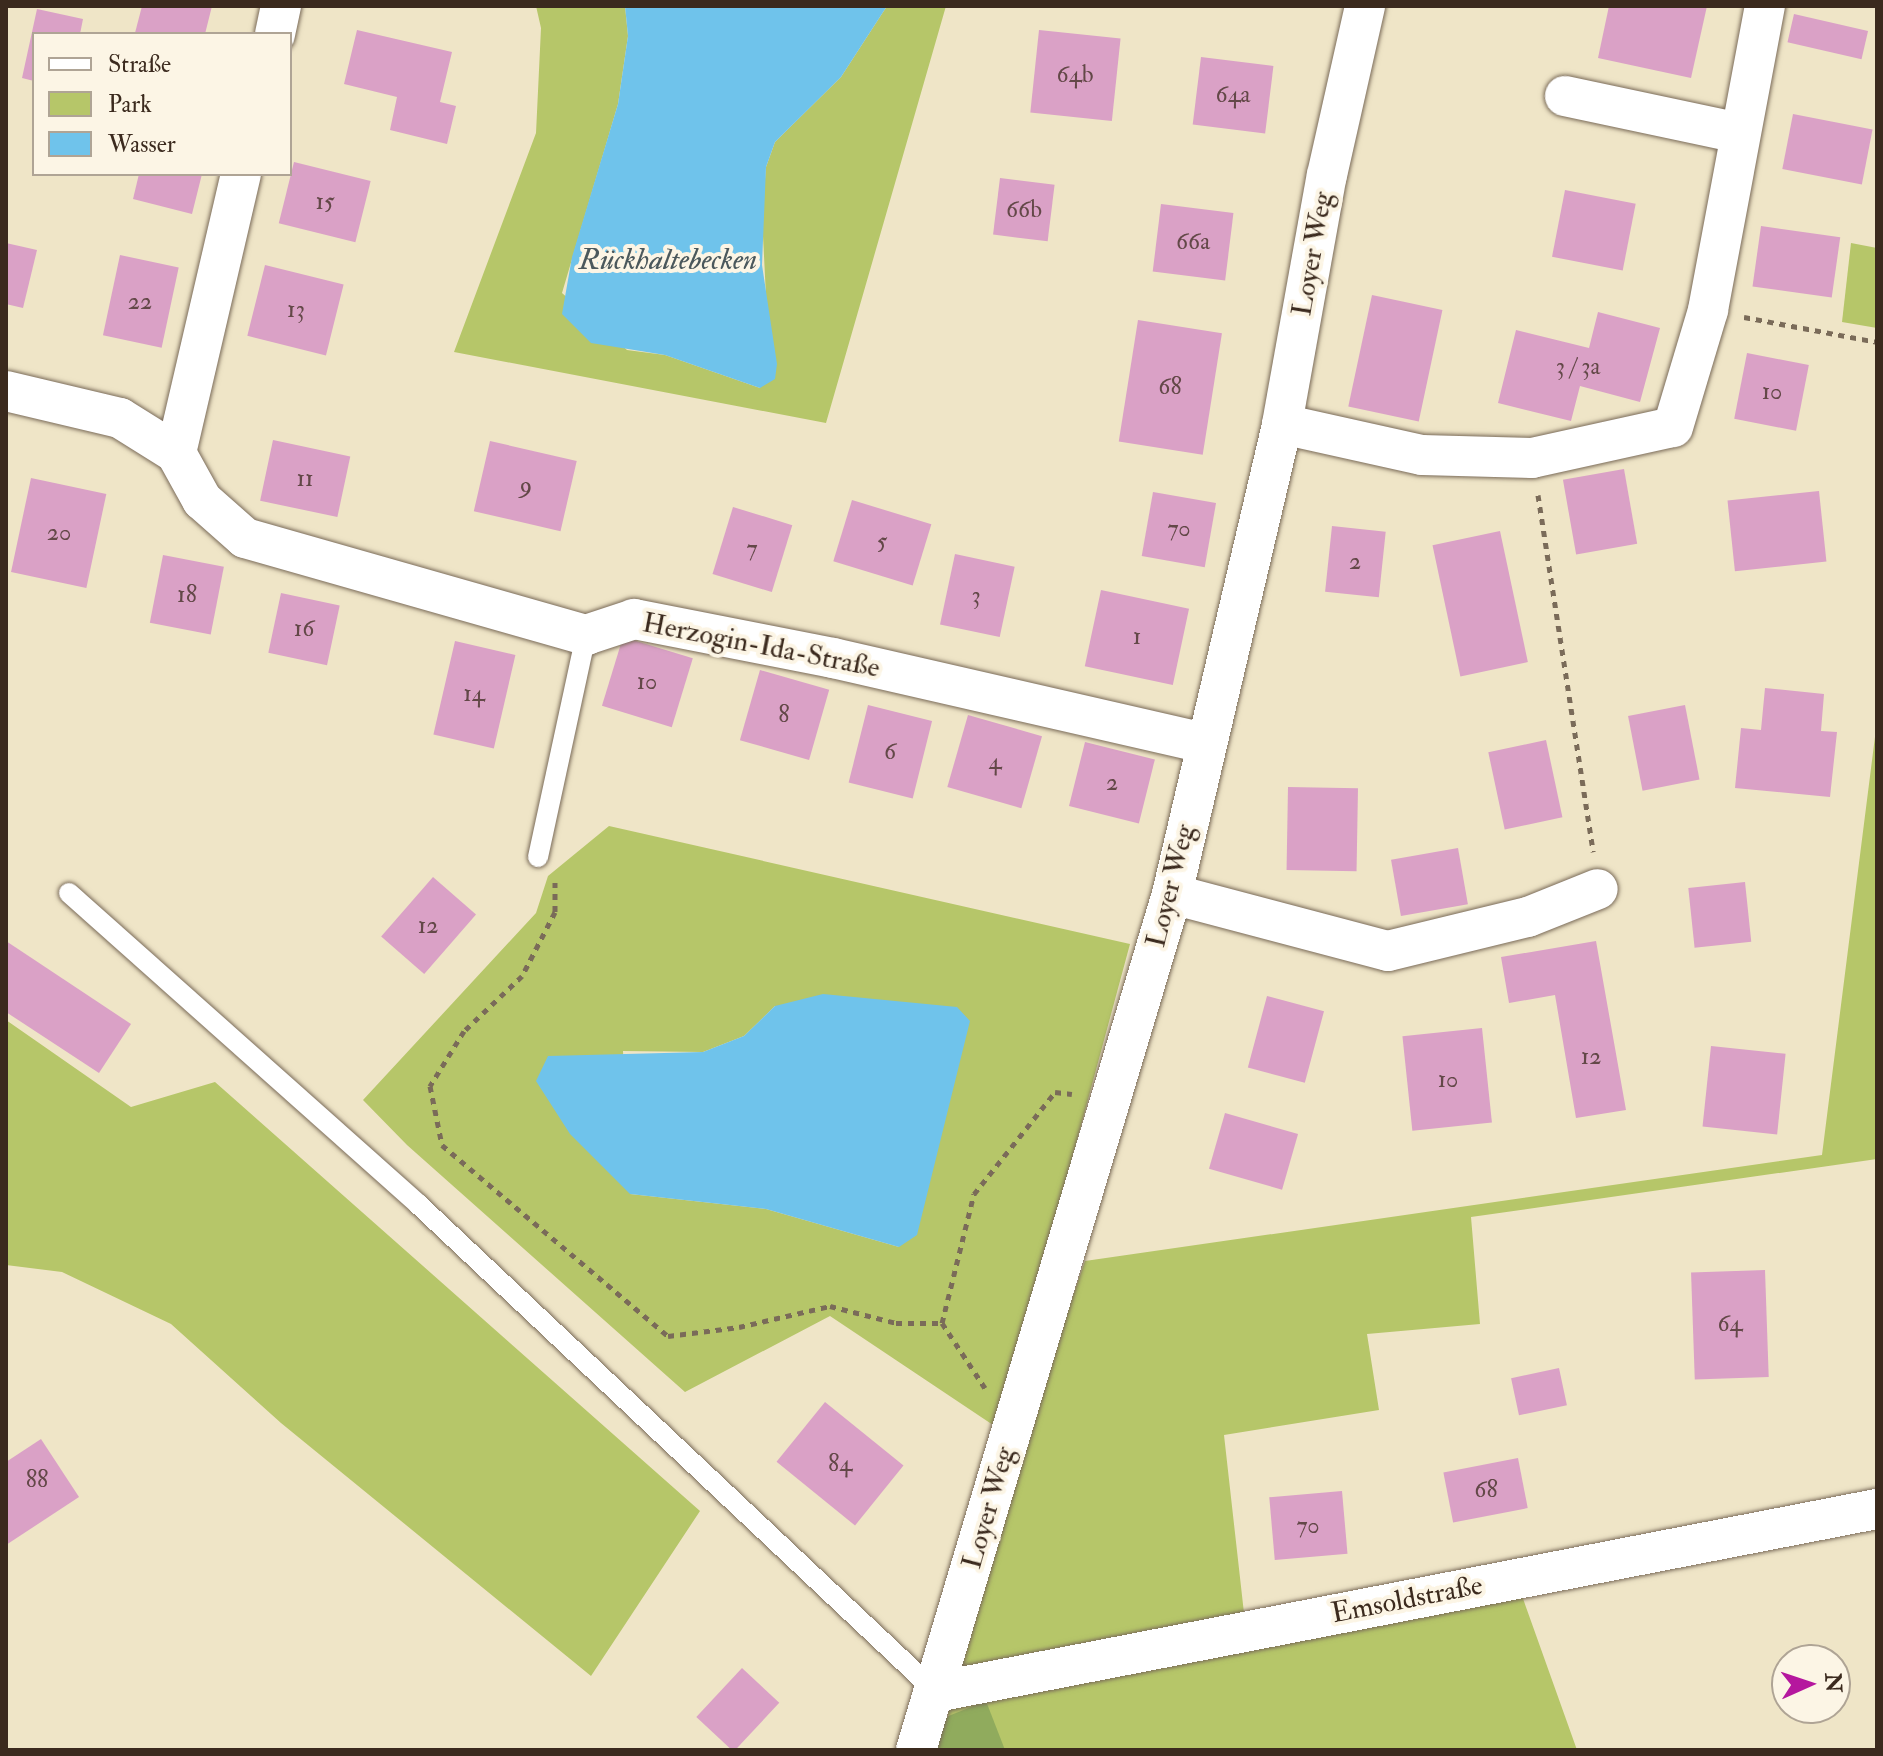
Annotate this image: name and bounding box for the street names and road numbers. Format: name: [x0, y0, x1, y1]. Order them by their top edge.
street label: Loyer Weg: [1286, 189, 1340, 319]
street label: Herzogin-Ida-Straße: [640, 607, 882, 685]
street label: Loyer Weg: [1140, 821, 1202, 951]
street label: Loyer Weg: [956, 1443, 1022, 1573]
street label: Emsoldstraße: [1329, 1569, 1485, 1631]

